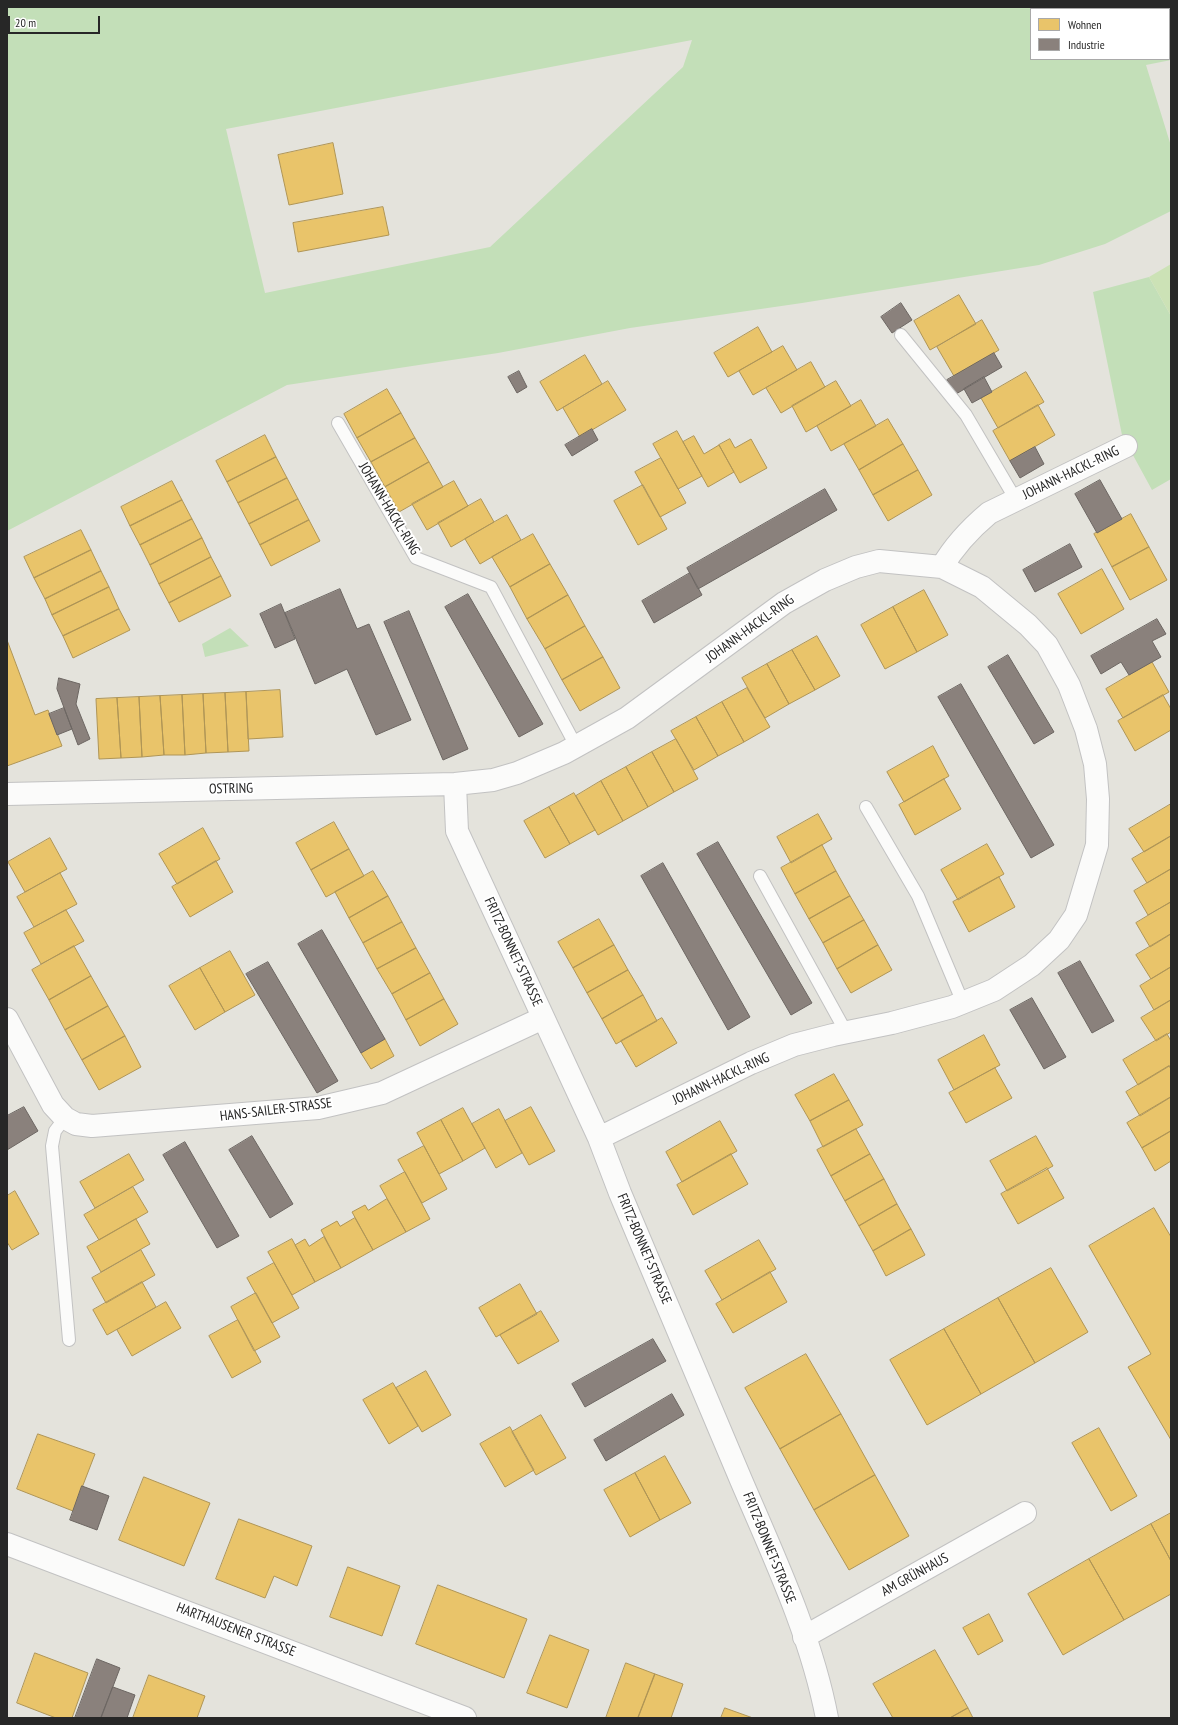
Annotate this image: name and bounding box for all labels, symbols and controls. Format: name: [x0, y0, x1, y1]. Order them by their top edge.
scale bar: [10, 8, 102, 34]
legend: [1030, 8, 1170, 60]
text: 20 m: [15, 15, 36, 30]
text: Wohnen: [1068, 17, 1102, 32]
text: Industrie: [1068, 37, 1105, 52]
street label: JOHANN-HACKL-RING: [1020, 442, 1122, 504]
street label: JOHANN-HACKL-RING: [355, 460, 423, 558]
street label: JOHANN-HACKL-RING: [703, 591, 797, 667]
street label: OSTRING: [209, 780, 253, 798]
street label: FRITZ-BONNET-STRASSE: [480, 895, 546, 1009]
street label: JOHANN-HACKL-RING: [670, 1049, 772, 1109]
street label: HANS-SAILER-STRASSE: [219, 1095, 333, 1125]
street label: FRITZ-BONNET-STRASSE: [613, 1191, 675, 1307]
street label: FRITZ-BONNET-STRASSE: [739, 1490, 799, 1606]
street label: AM GRÜNHAUS: [878, 1550, 952, 1600]
street label: HARTHAUSENER STRASSE: [174, 1600, 298, 1660]

